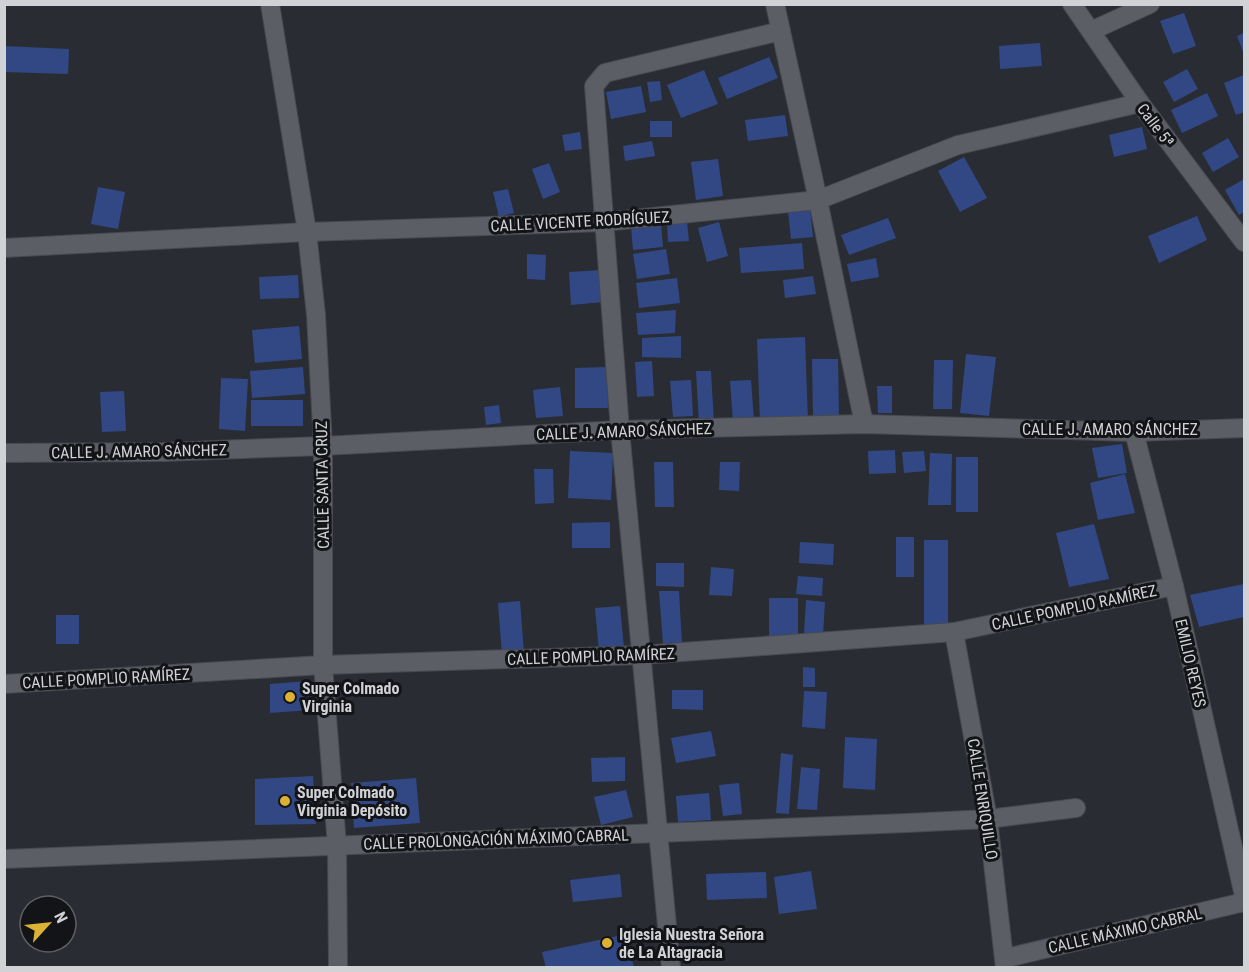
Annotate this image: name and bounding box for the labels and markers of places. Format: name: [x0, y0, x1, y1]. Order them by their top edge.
place label: Super Colmado Virginia: [302, 679, 400, 716]
marker: Super Colmado Virginia: [283, 690, 297, 704]
place label: Super Colmado Virginia Depósito: [297, 783, 407, 820]
marker: Super Colmado Virginia Depósito: [278, 794, 292, 808]
place label: Iglesia Nuestra Señora de La Altagracia: [619, 925, 765, 962]
marker: Iglesia Nuestra Señora de La Altagracia: [600, 936, 614, 950]

